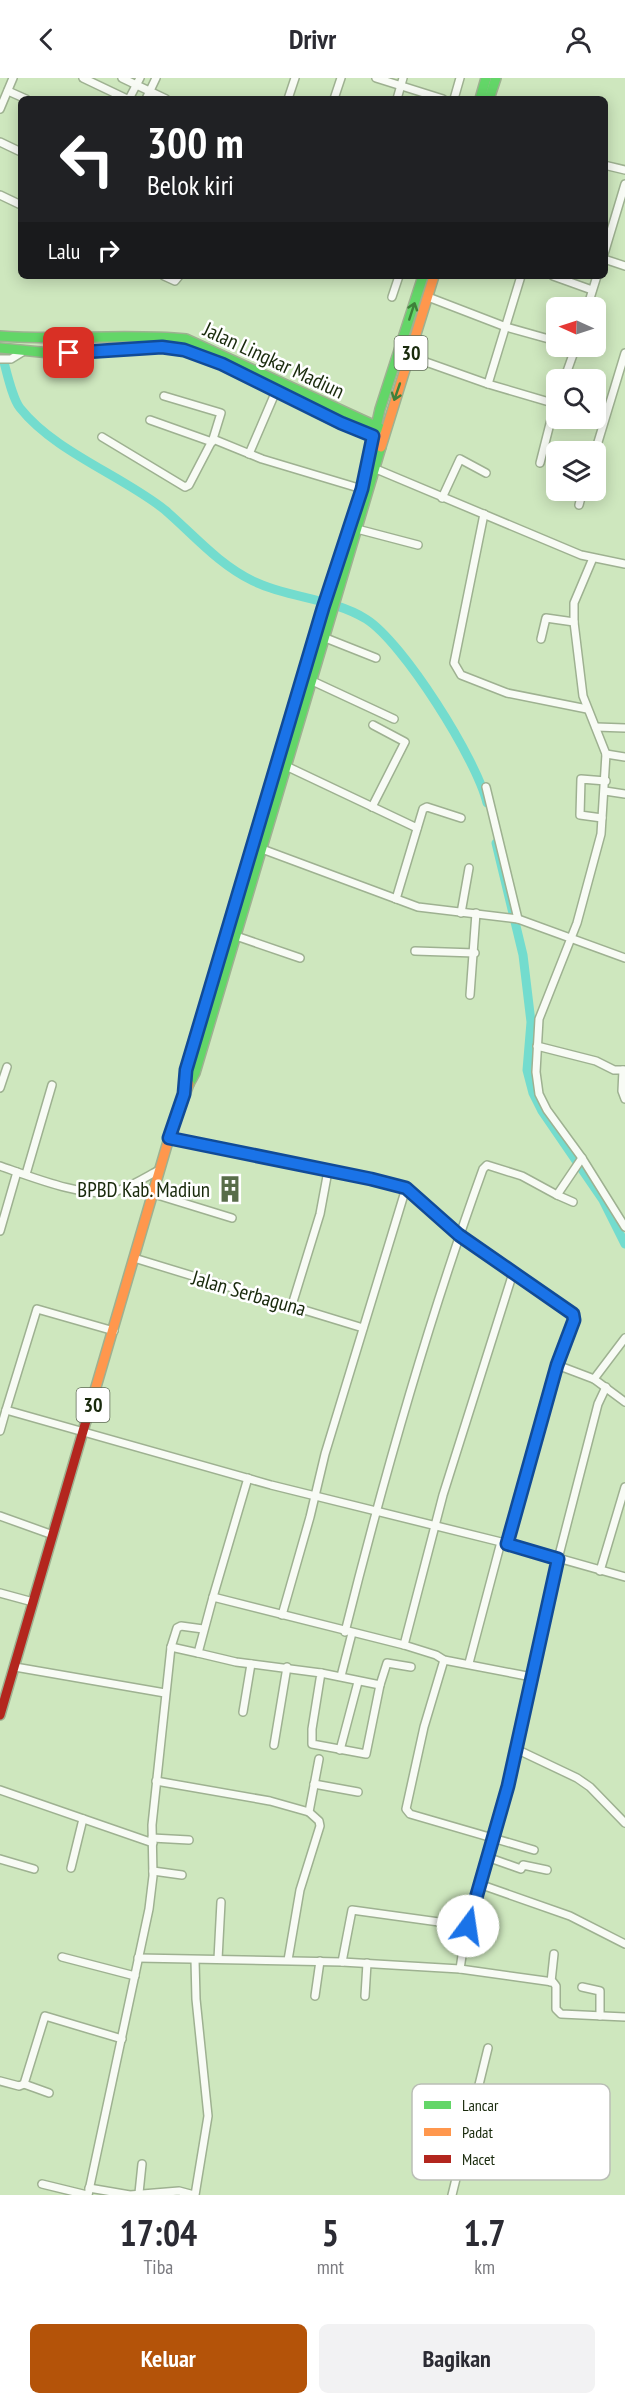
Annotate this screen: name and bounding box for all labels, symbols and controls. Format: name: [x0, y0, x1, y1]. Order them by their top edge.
text: Drivr: [289, 22, 336, 56]
icon: back: [30, 23, 63, 56]
icon: person: [562, 23, 595, 56]
text: 300 m: [147, 115, 244, 170]
icon: left: [48, 120, 126, 198]
text: Belok kiri: [147, 168, 234, 202]
icon: right: [92, 234, 125, 267]
text: Lalu: [48, 237, 80, 265]
north arrow: [546, 297, 606, 357]
map controls: [546, 297, 606, 501]
one-way arrow: [407, 302, 418, 321]
street label: Jalan Lingkar Madiun: [198, 315, 349, 404]
pin: [43, 327, 94, 378]
icon: arrive: [52, 336, 85, 369]
road number: 30: [394, 336, 428, 370]
button: search: [546, 369, 606, 429]
one-way arrow: [391, 382, 402, 401]
button: layers: [546, 441, 606, 501]
building icon: BPBD Kab. Madiun: [215, 1174, 245, 1204]
place label: BPBD Kab. Madiun: [77, 1176, 210, 1203]
street label: Jalan Serbaguna: [188, 1264, 309, 1322]
road number: 30: [76, 1388, 110, 1422]
position arrow: [436, 1894, 500, 1958]
legend: [412, 2084, 610, 2180]
text: Lancar: [462, 2095, 499, 2115]
text: Padat: [462, 2122, 494, 2142]
text: Macet: [462, 2149, 496, 2169]
text: 17:04: [119, 2209, 197, 2256]
text: 5: [322, 2209, 339, 2256]
text: 1.7: [464, 2209, 506, 2256]
text: Tiba: [143, 2254, 173, 2280]
text: mnt: [317, 2254, 344, 2280]
text: km: [474, 2254, 495, 2280]
button: Keluar: [30, 2324, 307, 2393]
button: Bagikan: [319, 2324, 595, 2393]

